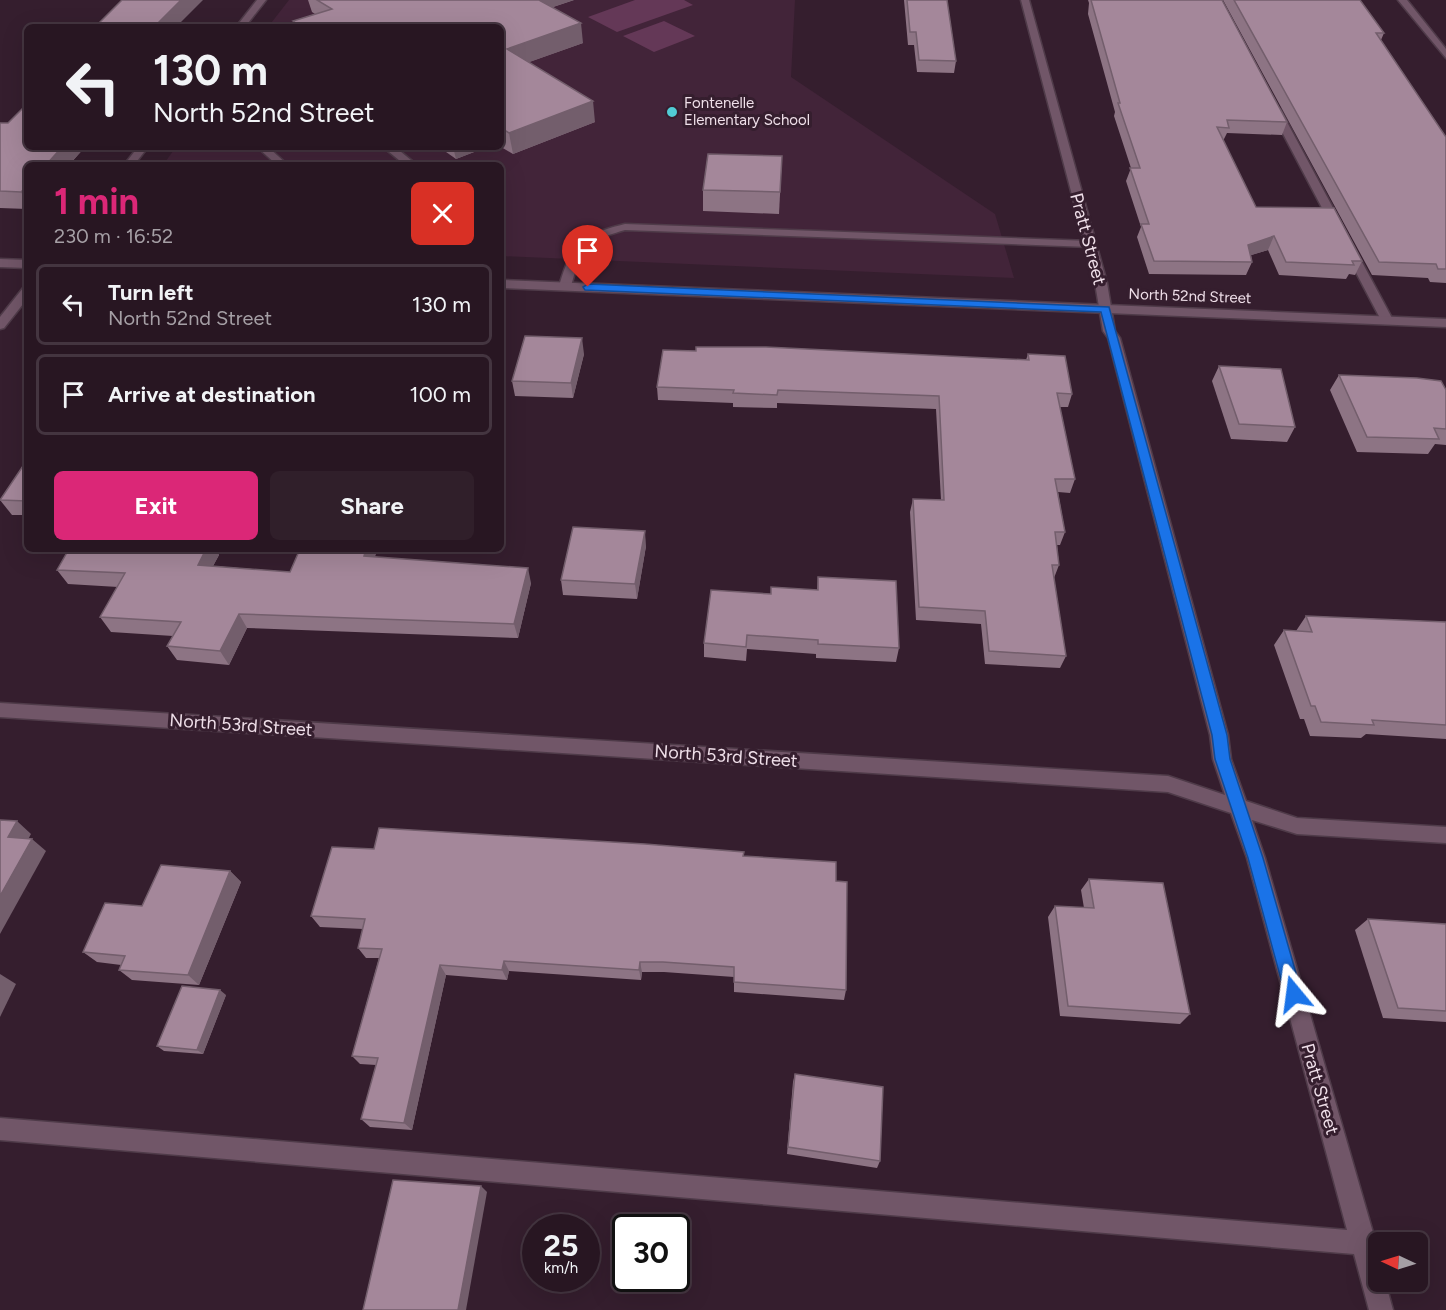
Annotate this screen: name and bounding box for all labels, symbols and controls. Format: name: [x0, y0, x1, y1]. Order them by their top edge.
text: 130 m: [153, 45, 268, 96]
icon: left: [54, 48, 132, 126]
place label: Fontenelle Elementary School: [684, 94, 810, 129]
text: North 52nd Street: [153, 96, 374, 129]
marker: Fontenelle Elementary School: [665, 105, 679, 119]
text: 1 min: [54, 180, 139, 223]
button: close: [411, 182, 474, 245]
street label: Pratt Street: [1065, 191, 1111, 287]
text: 230 m · 16:52: [54, 224, 173, 248]
pin: [562, 225, 613, 287]
icon: arrive: [571, 234, 604, 267]
text: Turn left: [108, 279, 194, 306]
street label: North 52nd Street: [1128, 285, 1252, 307]
icon: left: [57, 288, 90, 321]
text: 130 m: [412, 291, 471, 318]
text: North 52nd Street: [108, 306, 272, 330]
icon: arrive: [57, 378, 90, 411]
text: Arrive at destination: [108, 381, 316, 408]
text: 100 m: [410, 381, 471, 408]
button: Exit: [54, 471, 258, 540]
button: Share: [270, 471, 474, 540]
street label: North 53rd Street: [169, 709, 313, 741]
street label: North 53rd Street: [654, 740, 798, 772]
position arrow: [1262, 962, 1326, 1026]
street label: Pratt Street: [1296, 1041, 1344, 1137]
speed limit sign: 30: [612, 1214, 690, 1292]
text: 25: [544, 1227, 578, 1264]
north arrow: [1368, 1232, 1428, 1292]
map controls: [1368, 1232, 1428, 1292]
text: km/h: [544, 1259, 578, 1277]

